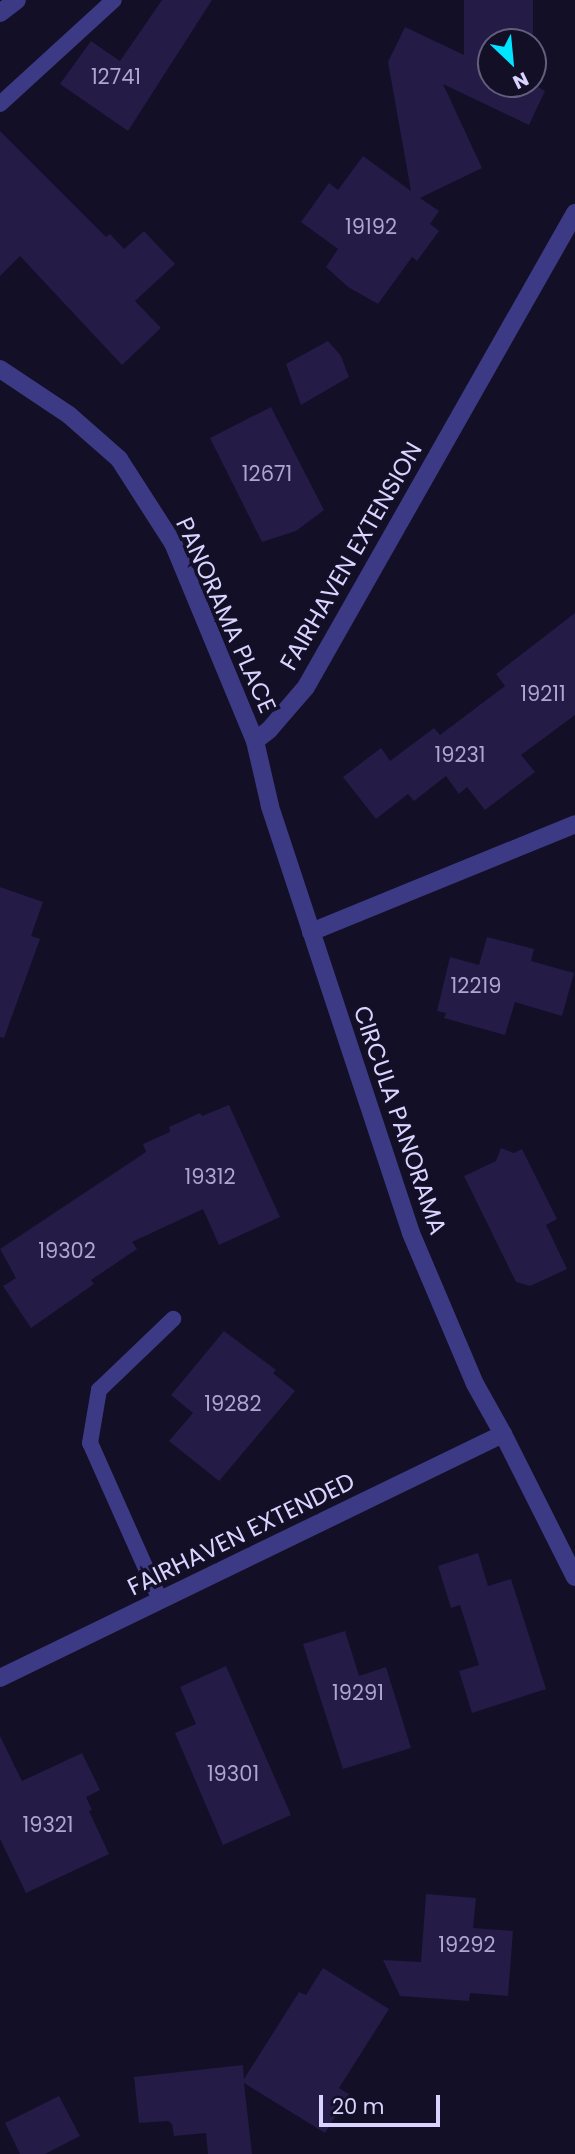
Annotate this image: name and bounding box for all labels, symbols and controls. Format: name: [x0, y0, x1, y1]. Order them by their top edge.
north arrow: [477, 28, 547, 98]
house number: 12741: [91, 64, 141, 90]
text: N: [508, 65, 533, 96]
house number: 19192: [345, 214, 397, 240]
street label: FAIRHAVEN EXTENSION: [274, 437, 428, 675]
house number: 12671: [242, 461, 292, 487]
street label: PANORAMA PLACE: [170, 513, 282, 717]
house number: 19211: [520, 681, 566, 707]
house number: 19231: [434, 742, 486, 768]
house number: 12219: [451, 973, 501, 999]
street label: CIRCULA PANORAMA: [347, 1002, 453, 1238]
house number: 19312: [184, 1164, 236, 1190]
house number: 19302: [38, 1238, 96, 1264]
house number: 19282: [204, 1391, 262, 1417]
street label: FAIRHAVEN EXTENDED: [123, 1466, 359, 1602]
house number: 19291: [332, 1680, 384, 1706]
house number: 19301: [207, 1761, 259, 1787]
house number: 19321: [22, 1812, 74, 1838]
house number: 19292: [438, 1932, 496, 1958]
scale bar: [323, 2080, 444, 2124]
text: 20 m: [332, 2092, 385, 2121]

